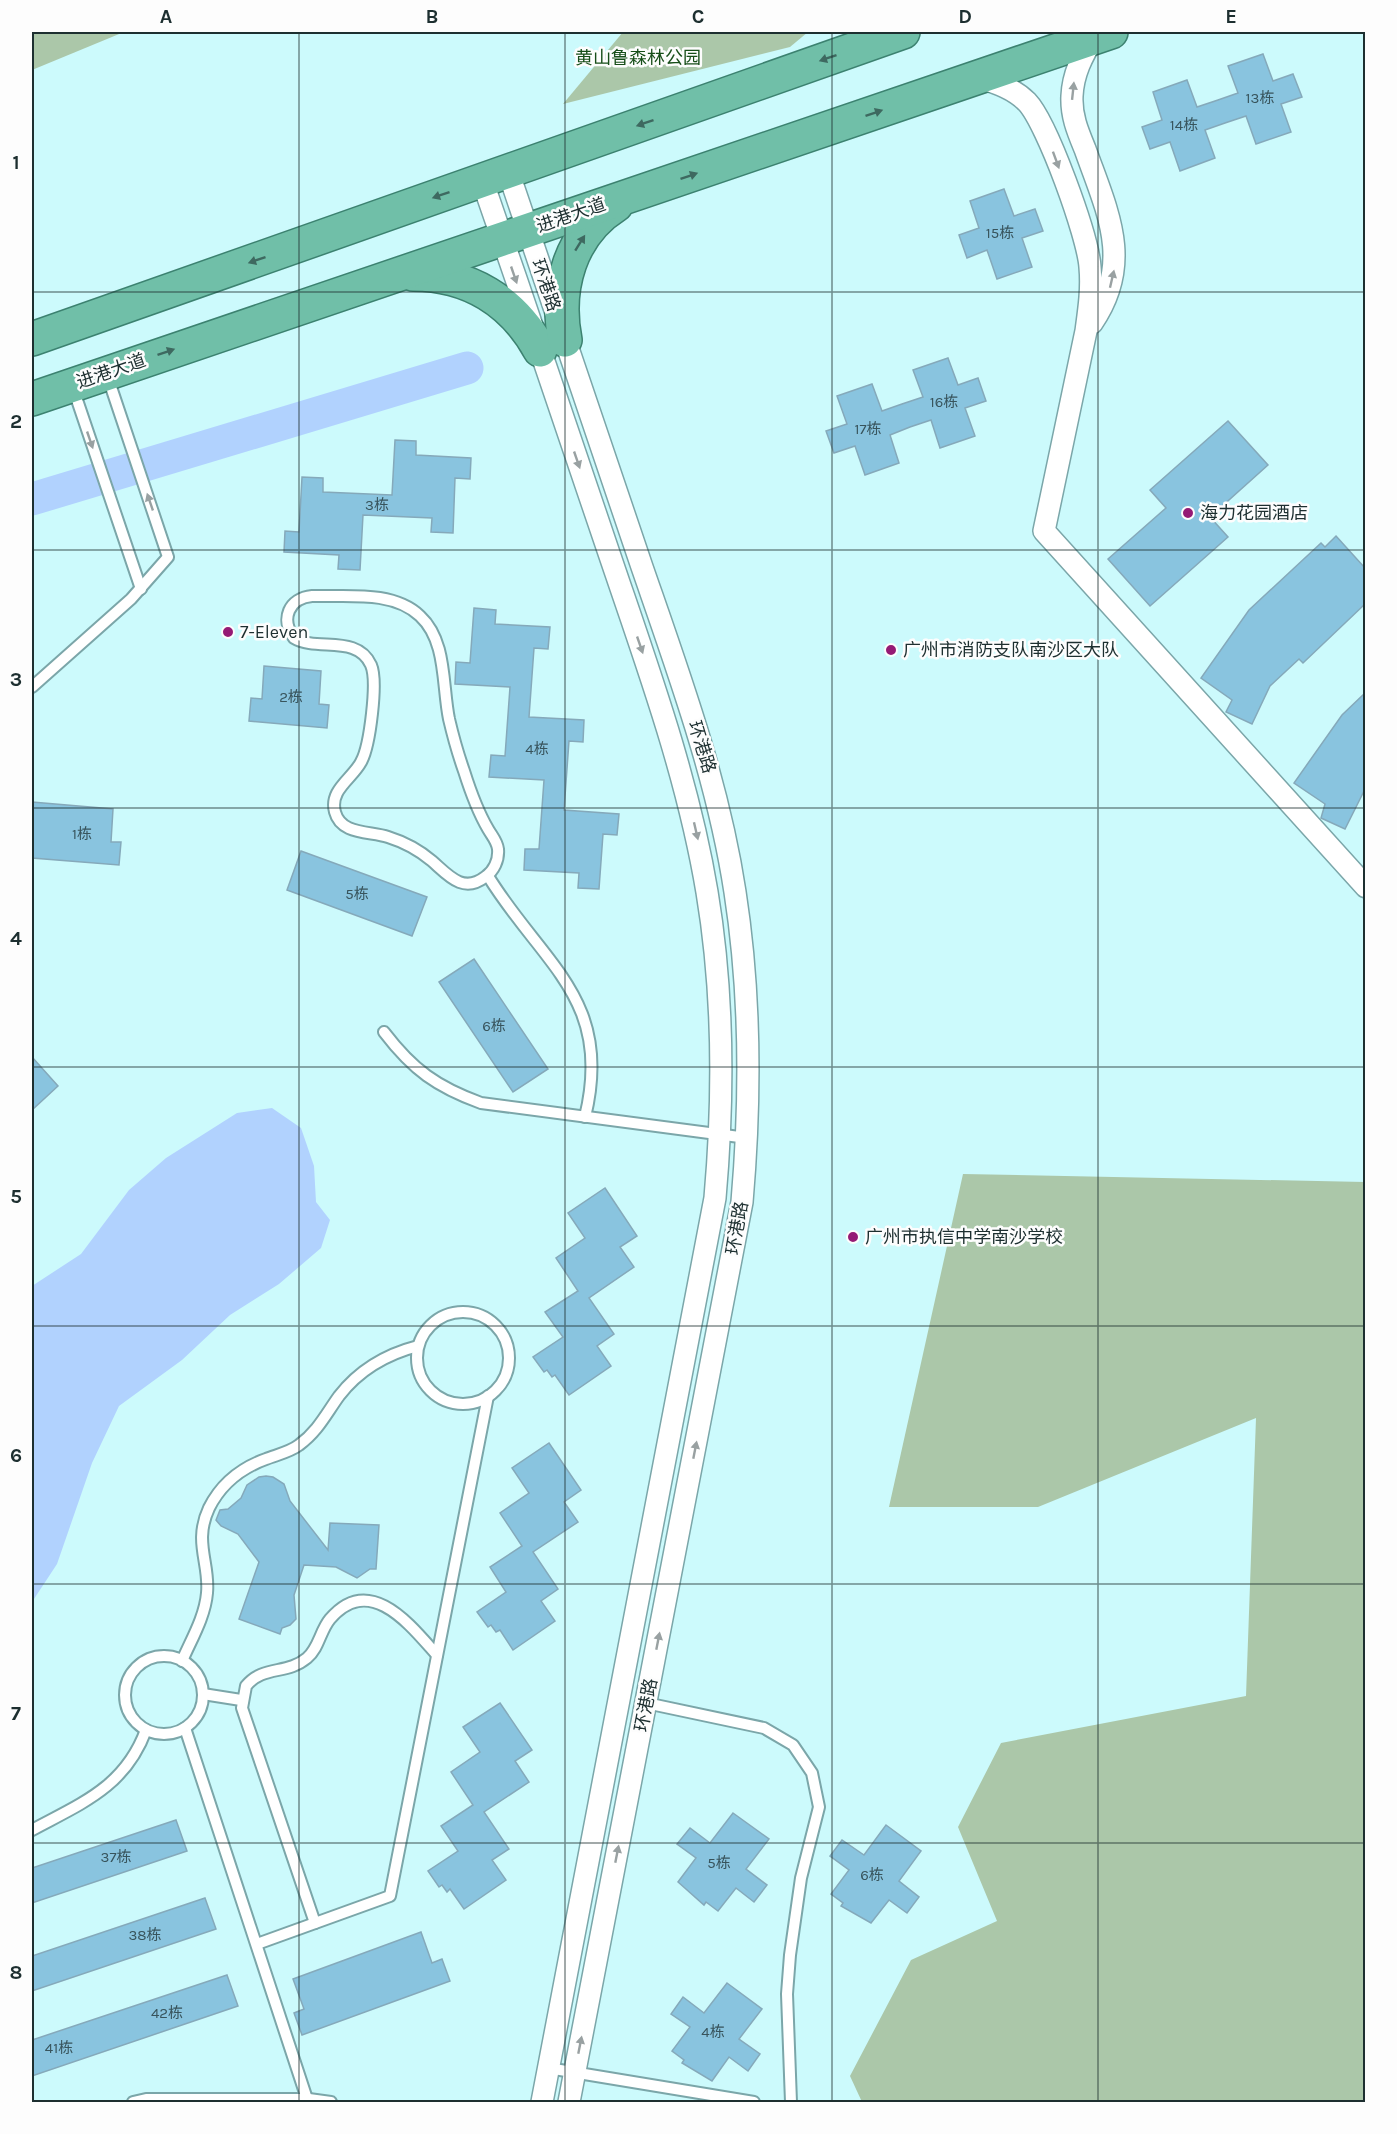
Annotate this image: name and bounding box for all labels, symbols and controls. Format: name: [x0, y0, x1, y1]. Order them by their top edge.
text: A: [160, 5, 173, 28]
text: B: [426, 5, 438, 28]
text: C: [692, 5, 704, 28]
text: D: [958, 5, 972, 28]
text: E: [1225, 5, 1237, 28]
park label: 黄山鲁森林公园: [575, 47, 701, 69]
one-way arrow: [819, 53, 837, 63]
one-way arrow: [1068, 82, 1078, 101]
house number: 13栋: [1246, 89, 1274, 107]
one-way arrow: [865, 108, 883, 118]
house number: 14栋: [1170, 116, 1198, 134]
one-way arrow: [635, 118, 653, 128]
text: 1: [12, 151, 20, 174]
one-way arrow: [1052, 151, 1062, 169]
one-way arrow: [680, 170, 698, 180]
one-way arrow: [432, 190, 450, 200]
street label: 进港大道: [533, 193, 609, 237]
house number: 15栋: [986, 224, 1014, 242]
one-way arrow: [574, 235, 585, 251]
one-way arrow: [248, 255, 266, 265]
street label: 环港路: [527, 256, 565, 314]
one-way arrow: [510, 266, 520, 284]
one-way arrow: [1108, 269, 1117, 288]
one-way arrow: [157, 347, 175, 356]
street label: 进港大道: [73, 349, 149, 393]
house number: 16栋: [930, 393, 958, 411]
text: 2: [10, 410, 22, 433]
house number: 17栋: [855, 420, 882, 438]
one-way arrow: [86, 431, 96, 449]
one-way arrow: [573, 451, 583, 469]
one-way arrow: [144, 493, 154, 511]
house number: 3栋: [365, 496, 389, 514]
place label: 海力花园酒店: [1200, 502, 1308, 524]
marker: 海力花园酒店: [1181, 506, 1195, 520]
place label: 7-Eleven: [240, 621, 308, 643]
marker: 7-Eleven: [221, 625, 235, 639]
one-way arrow: [636, 636, 645, 654]
place label: 广州市消防支队南沙区大队: [903, 639, 1119, 661]
marker: 广州市消防支队南沙区大队: [884, 643, 898, 657]
text: 3: [10, 668, 22, 691]
house number: 2栋: [279, 688, 303, 706]
street label: 环港路: [684, 718, 720, 776]
house number: 4栋: [525, 740, 549, 758]
one-way arrow: [691, 822, 701, 841]
house number: 1栋: [72, 825, 92, 843]
house number: 5栋: [345, 885, 369, 903]
text: 4: [10, 927, 22, 950]
house number: 6栋: [482, 1017, 506, 1035]
text: 5: [10, 1185, 22, 1208]
street label: 环港路: [721, 1200, 753, 1256]
place label: 广州市执信中学南沙学校: [865, 1226, 1063, 1248]
marker: 广州市执信中学南沙学校: [846, 1230, 860, 1244]
one-way arrow: [691, 1440, 700, 1459]
text: 6: [10, 1444, 22, 1467]
one-way arrow: [654, 1632, 663, 1651]
street label: 环港路: [630, 1676, 662, 1734]
text: 7: [11, 1702, 21, 1725]
one-way arrow: [613, 1844, 622, 1863]
house number: 37栋: [101, 1848, 131, 1866]
house number: 5栋: [707, 1854, 731, 1872]
house number: 6栋: [860, 1866, 884, 1884]
house number: 38栋: [128, 1926, 162, 1944]
text: 8: [10, 1961, 22, 1984]
house number: 42栋: [151, 2004, 183, 2022]
house number: 4栋: [701, 2023, 725, 2041]
one-way arrow: [576, 2035, 585, 2054]
house number: 41栋: [45, 2039, 73, 2057]

